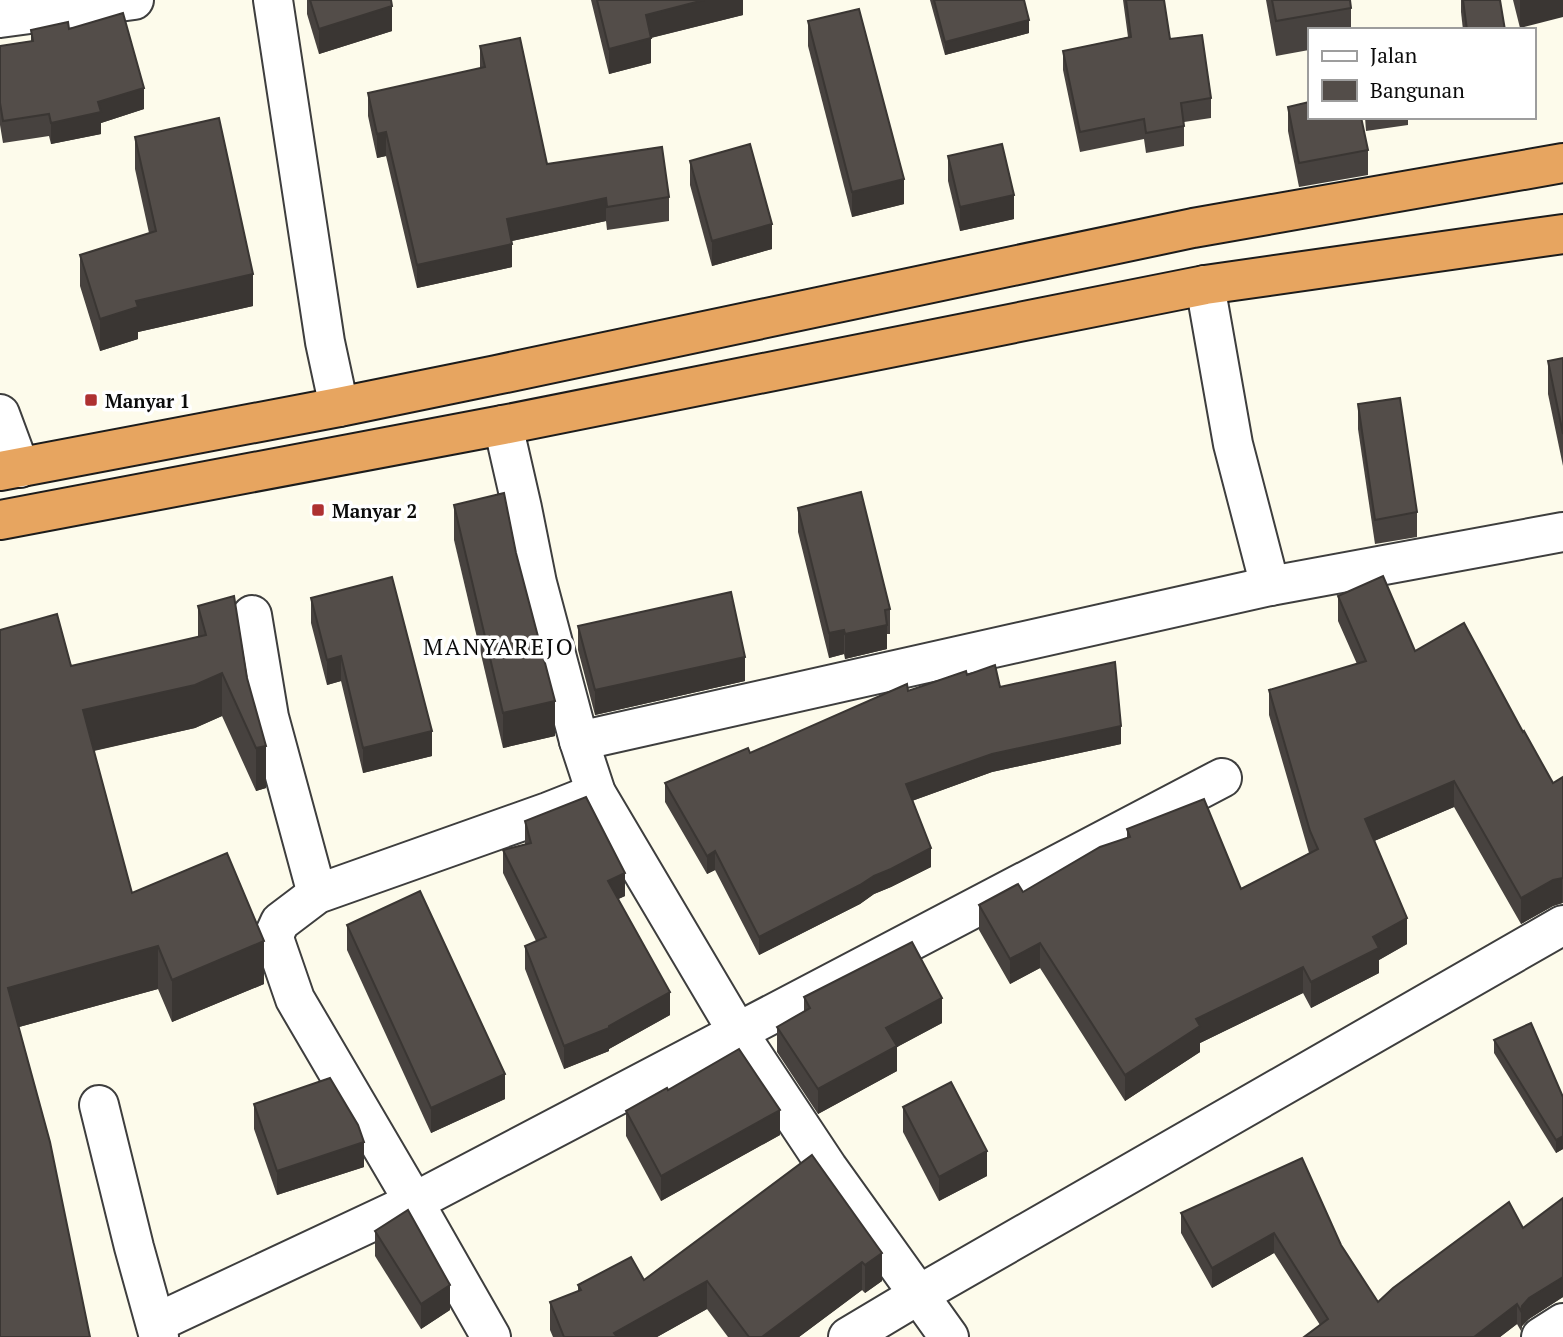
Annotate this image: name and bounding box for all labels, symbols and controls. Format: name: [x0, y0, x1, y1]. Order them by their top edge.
legend: [1308, 28, 1535, 119]
text: Jalan: [1370, 41, 1418, 69]
text: Bangunan: [1370, 76, 1465, 104]
place label: Manyar 1: [105, 388, 190, 413]
marker: Manyar 1: [83, 392, 99, 408]
place label: Manyar 2: [332, 498, 417, 523]
marker: Manyar 2: [310, 502, 326, 518]
district label: MANYAREJO: [423, 631, 575, 662]

